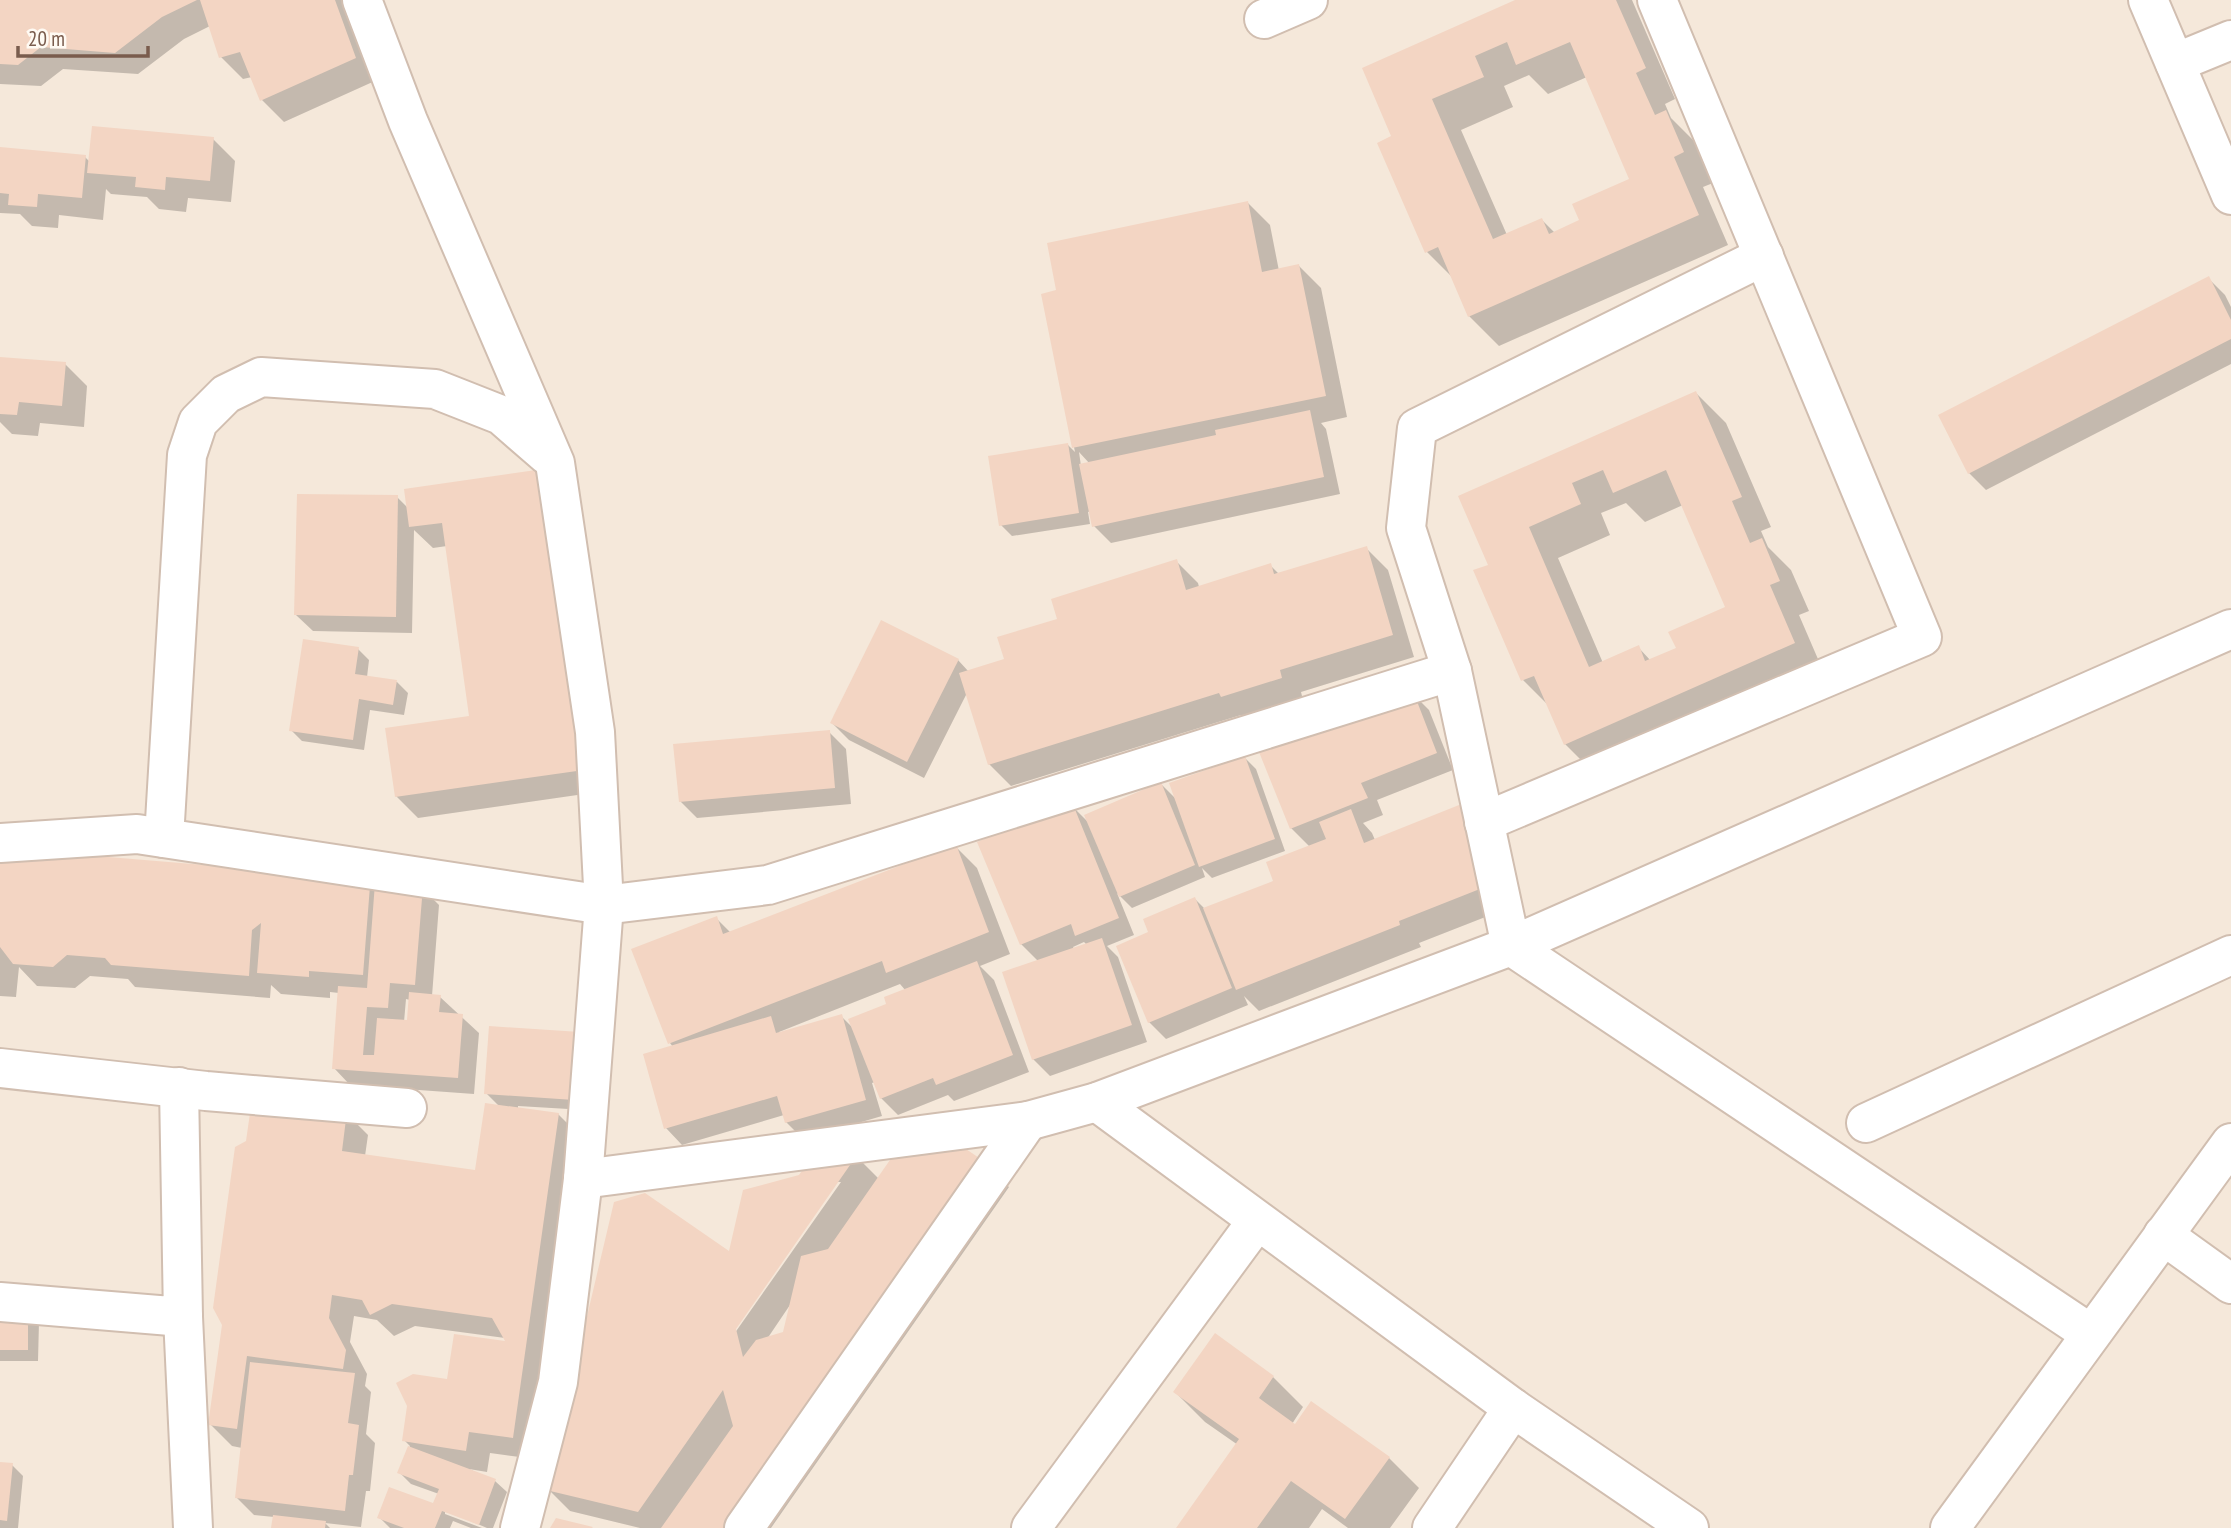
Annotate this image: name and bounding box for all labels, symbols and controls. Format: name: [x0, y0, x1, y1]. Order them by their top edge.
scale bar: [18, 14, 147, 58]
text: 20 m: [28, 25, 65, 52]

